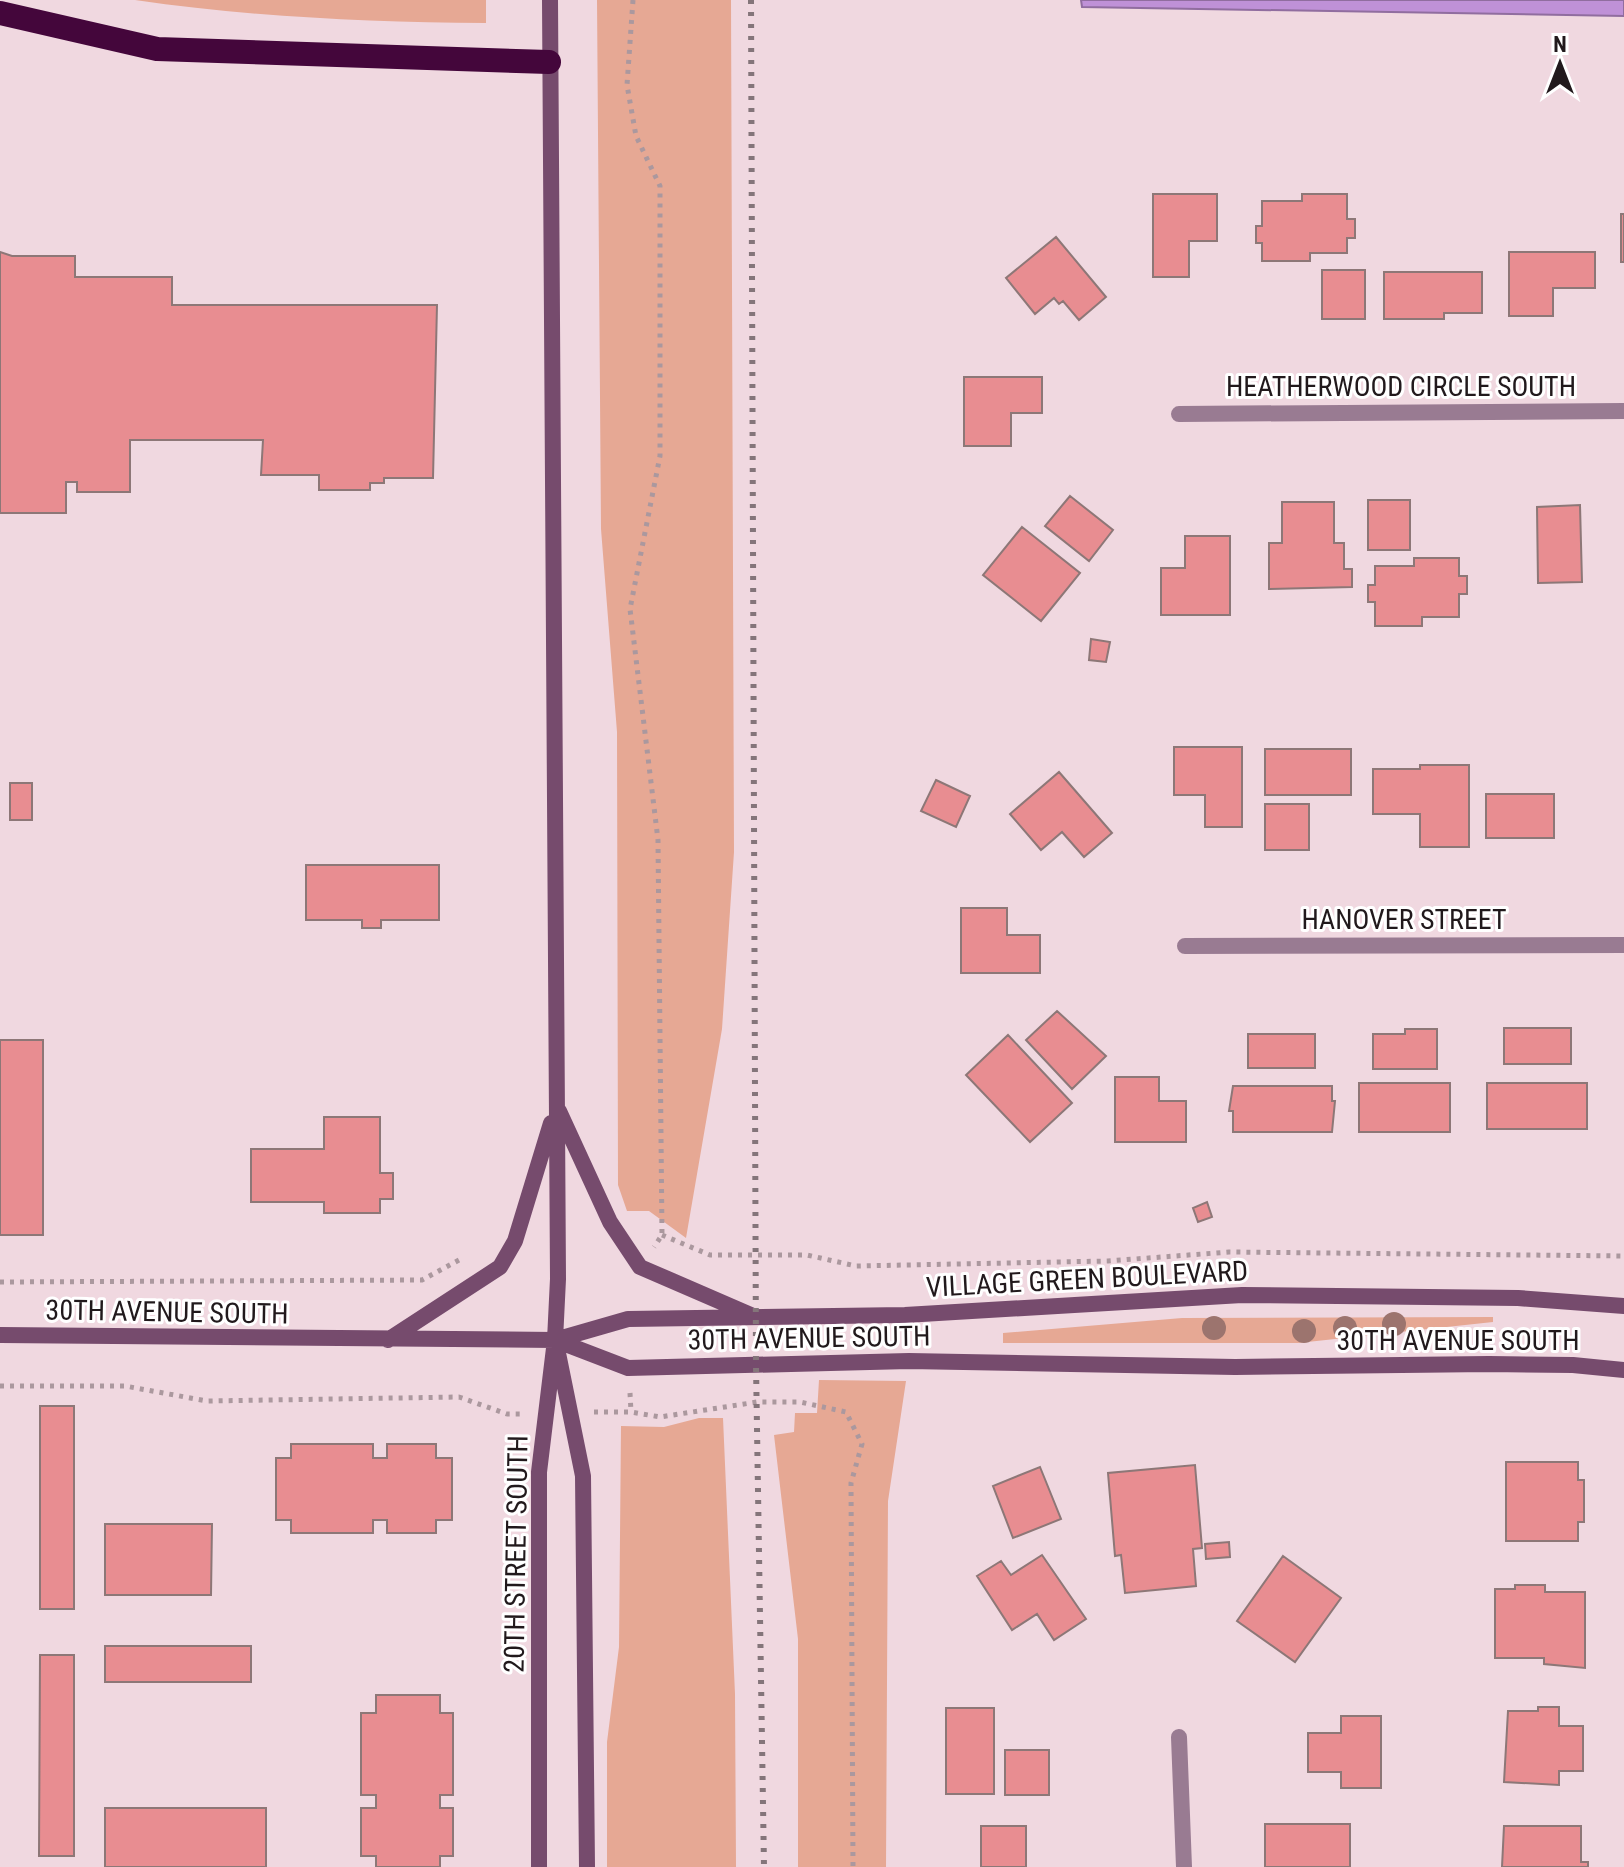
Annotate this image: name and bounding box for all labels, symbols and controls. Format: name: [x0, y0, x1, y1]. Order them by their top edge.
north arrow: [1520, 24, 1600, 104]
text: N: [1553, 32, 1567, 57]
street label: HEATHERWOOD CIRCLE SOUTH: [1226, 370, 1576, 403]
street label: HANOVER STREET: [1301, 903, 1507, 936]
street label: VILLAGE GREEN BOULEVARD: [925, 1254, 1249, 1304]
street label: 30TH AVENUE SOUTH: [45, 1293, 289, 1331]
street label: 30TH AVENUE SOUTH: [687, 1319, 931, 1357]
street label: 30TH AVENUE SOUTH: [1336, 1324, 1580, 1357]
street label: 20TH STREET SOUTH: [497, 1435, 535, 1673]

